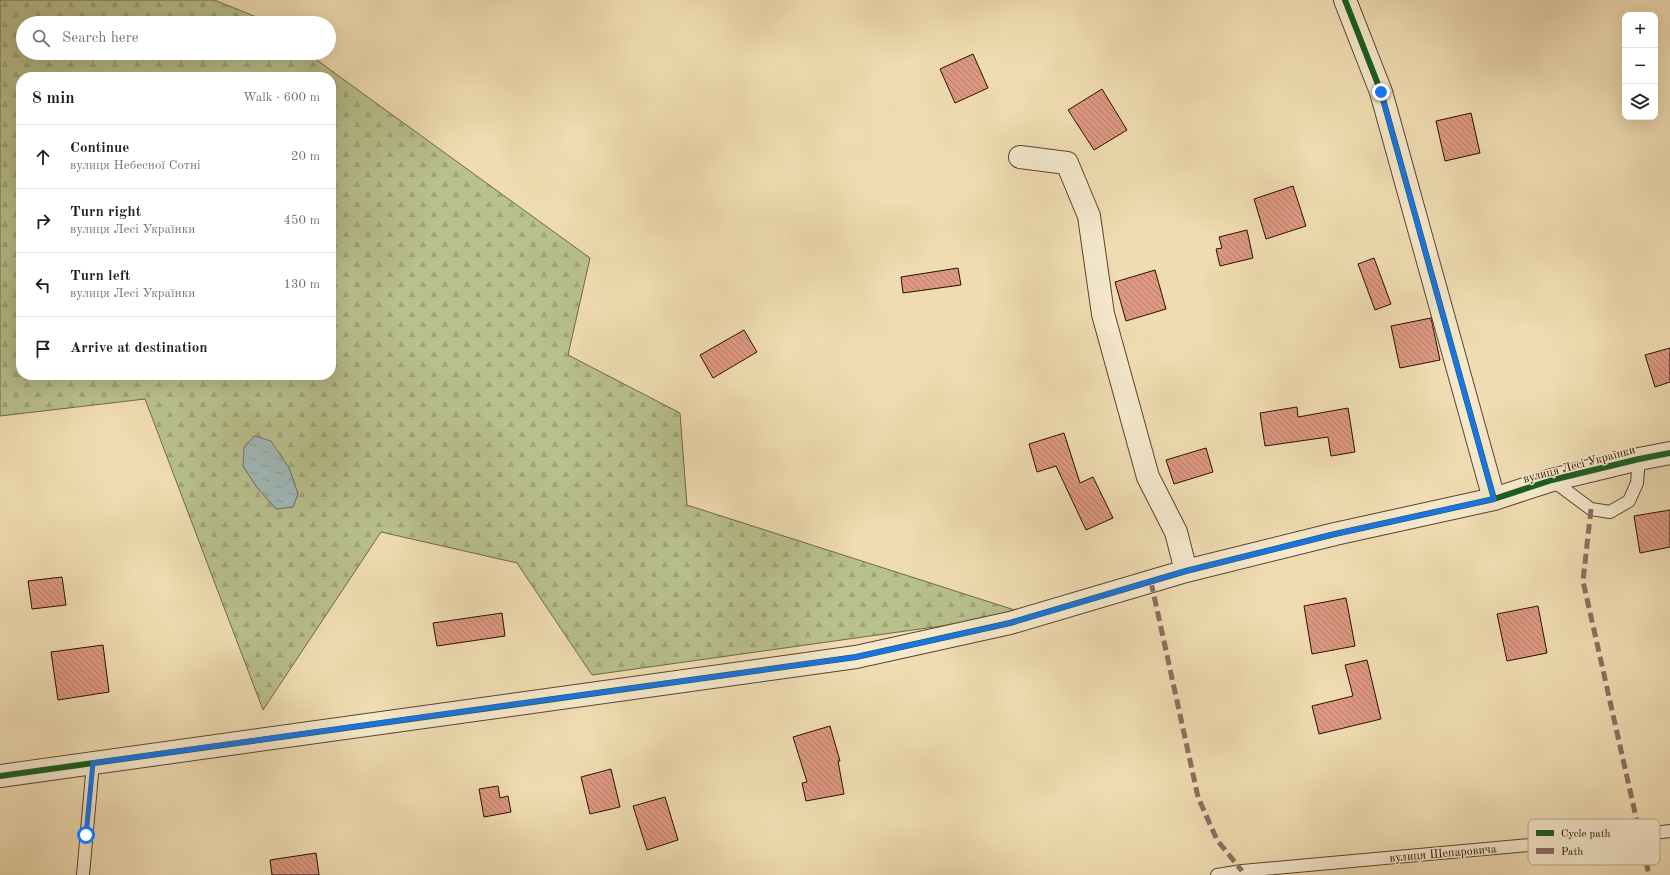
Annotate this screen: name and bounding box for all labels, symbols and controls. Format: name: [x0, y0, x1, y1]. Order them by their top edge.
map controls: [1622, 12, 1658, 120]
button: +: [1622, 12, 1658, 48]
search box: [16, 16, 336, 60]
icon: search: [30, 27, 52, 49]
text: Search here: [62, 31, 139, 46]
button: −: [1622, 48, 1658, 84]
route end: [1372, 83, 1390, 101]
button: layers: [1622, 84, 1658, 120]
text: 8 min: [32, 90, 75, 107]
text: Walk · 600 m: [243, 91, 320, 104]
text: Continue: [70, 141, 129, 156]
icon: ahead: [32, 146, 54, 168]
text: 20 m: [291, 150, 320, 163]
text: вулиця Небесної Сотні: [70, 159, 201, 172]
text: Turn right: [70, 205, 141, 220]
icon: right: [32, 210, 54, 232]
text: 450 m: [283, 214, 320, 227]
text: вулиця Лесі Українки: [70, 223, 195, 236]
text: Turn left: [70, 269, 130, 284]
icon: left: [32, 274, 54, 296]
text: 130 m: [283, 278, 320, 291]
text: вулиця Лесі Українки: [70, 287, 195, 300]
icon: arrive: [32, 338, 54, 360]
text: Arrive at destination: [70, 341, 208, 356]
street label: вулиця Лесі Українки: [1522, 443, 1637, 486]
legend: [1528, 819, 1660, 865]
route start: [77, 826, 95, 844]
text: Cycle path: [1561, 829, 1611, 840]
street label: вулиця Шепаровича: [1389, 843, 1497, 865]
text: Path: [1561, 847, 1583, 858]

